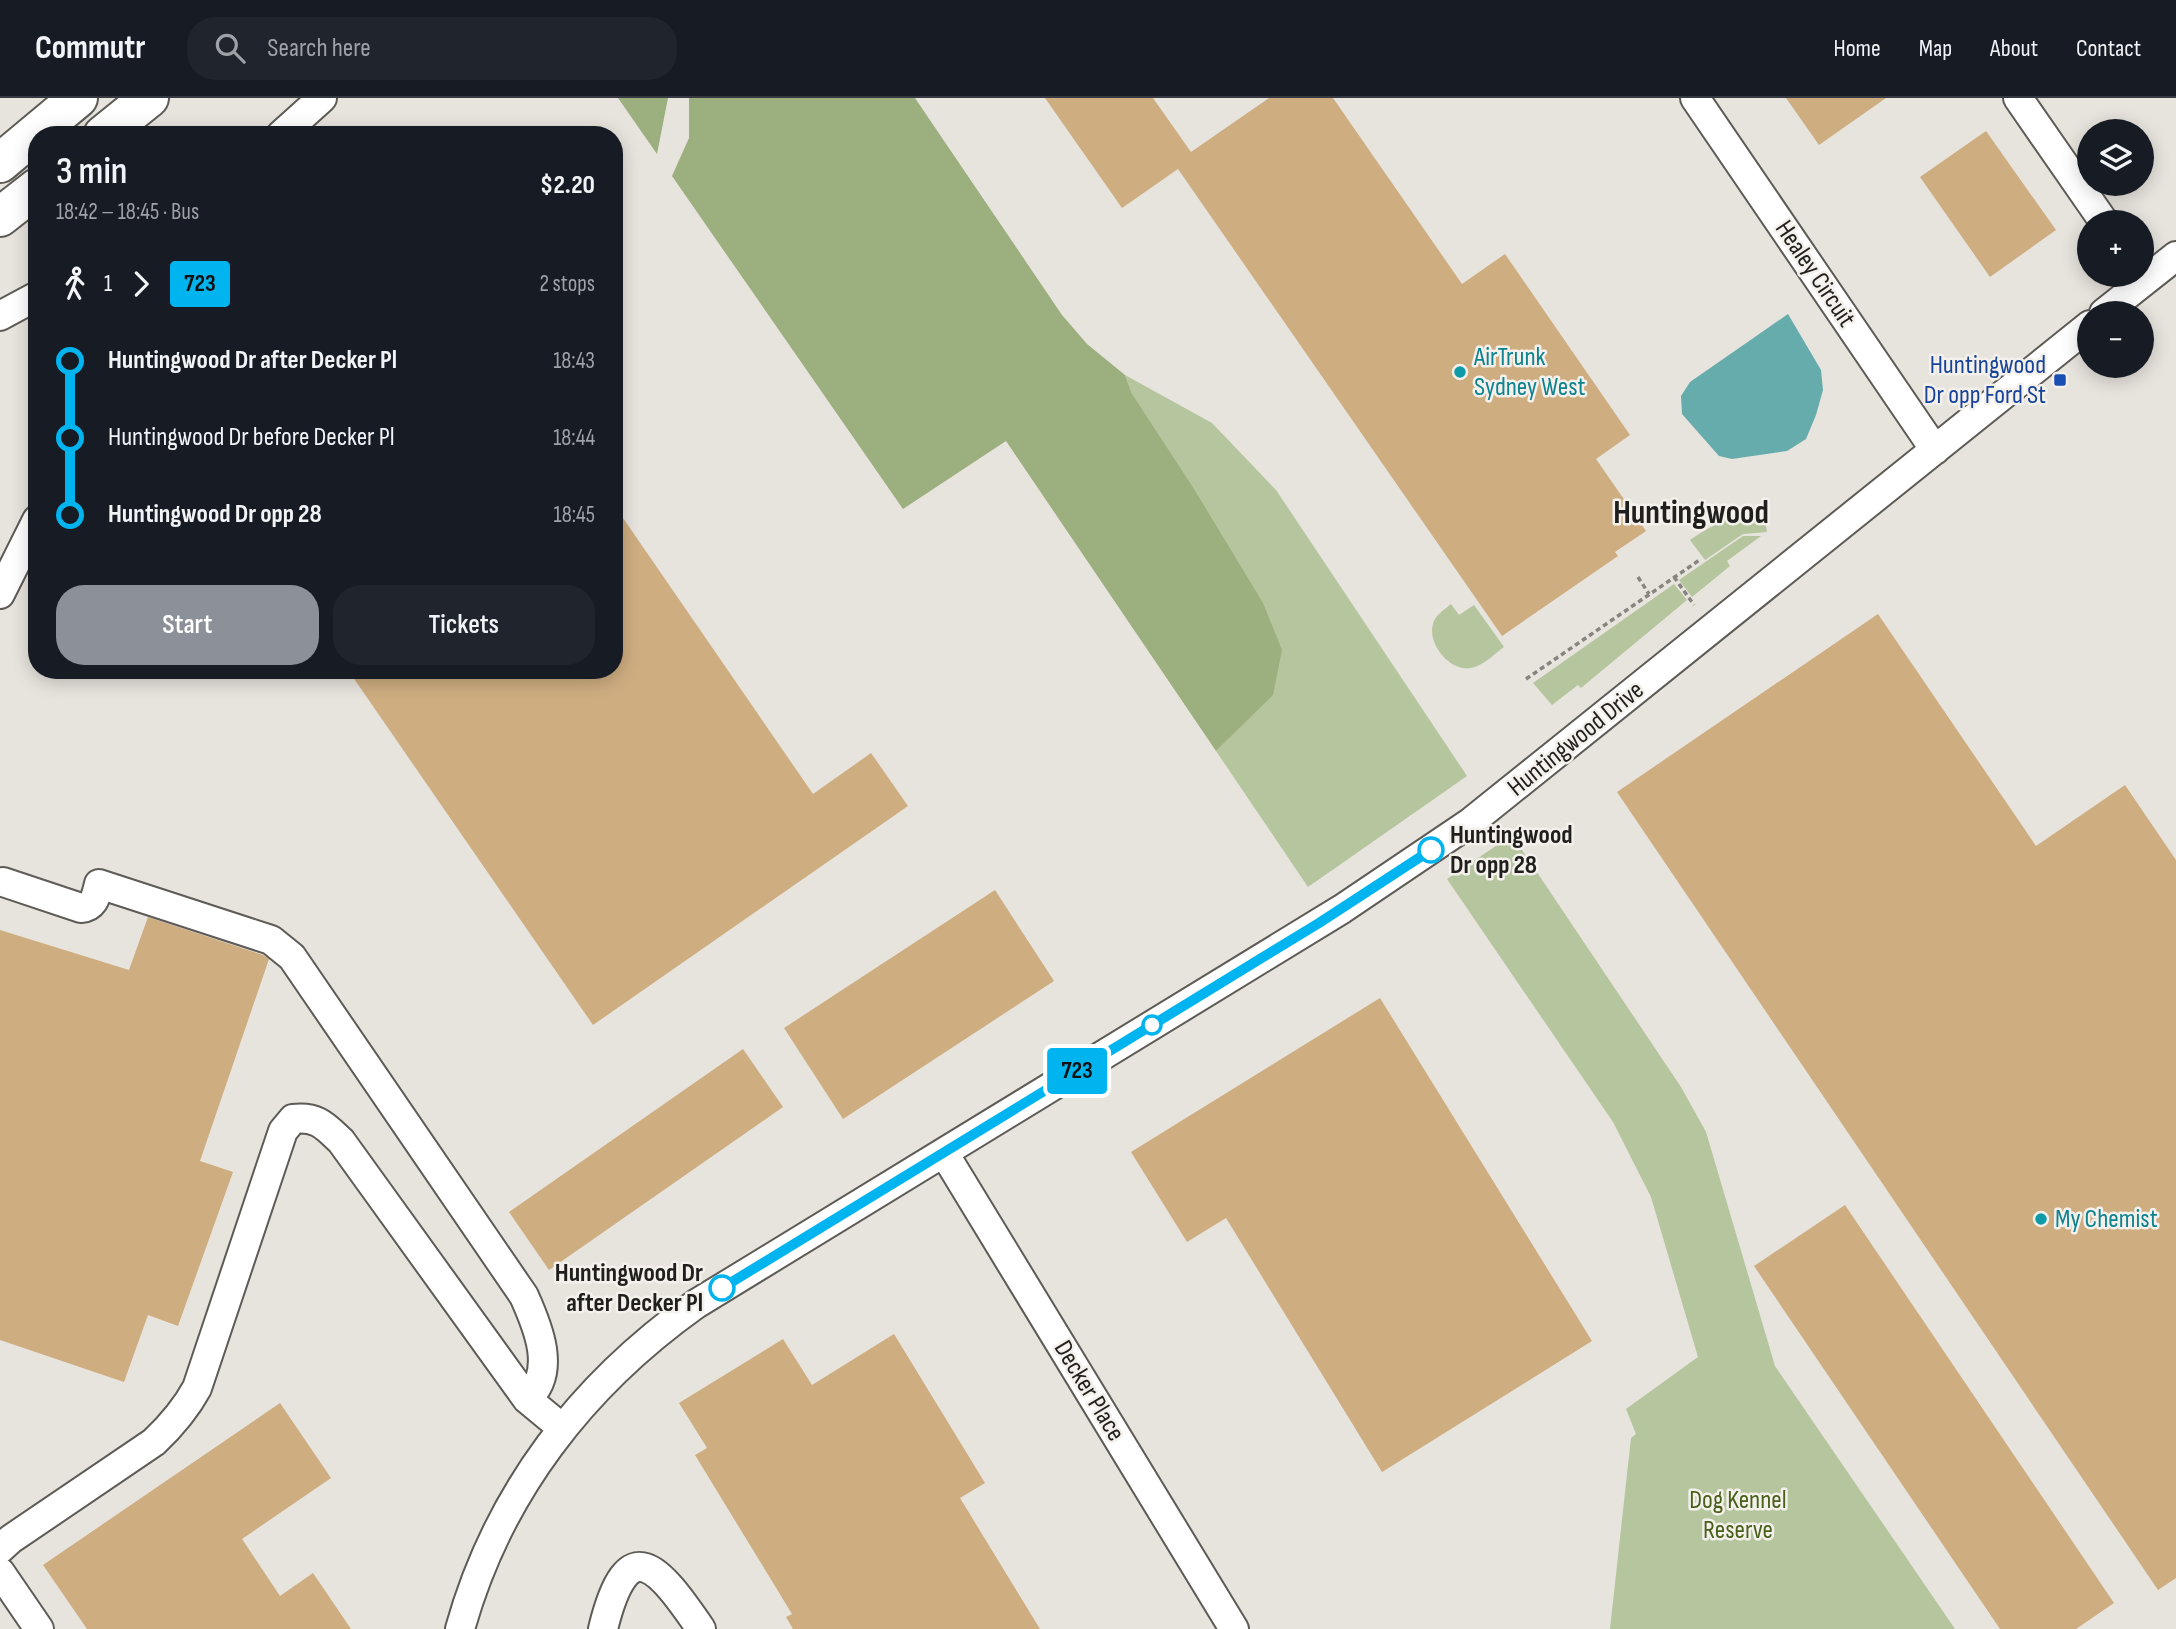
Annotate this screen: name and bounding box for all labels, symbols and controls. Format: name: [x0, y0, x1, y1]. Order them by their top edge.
search box: [187, 17, 677, 80]
text: Commutr: [35, 28, 145, 68]
icon: search: [211, 29, 249, 67]
text: Search here: [267, 33, 371, 64]
text: Home: [1833, 34, 1881, 63]
text: Map: [1919, 34, 1952, 63]
text: About: [1990, 34, 2038, 63]
text: Contact: [2076, 34, 2141, 63]
map controls: [2077, 119, 2154, 378]
button: layers: [2077, 119, 2154, 196]
text: 3 min: [56, 149, 127, 194]
text: $2.20: [540, 170, 595, 201]
text: 18:42 – 18:45 · Bus: [56, 198, 199, 226]
button: +: [2077, 210, 2154, 287]
street label: Healey Circuit: [1768, 215, 1862, 333]
icon: walk: [56, 265, 94, 303]
icon: forward: [122, 265, 160, 303]
text: 723: [184, 269, 216, 298]
text: 1: [104, 270, 112, 298]
text: 2 stops: [539, 270, 595, 298]
button: −: [2077, 301, 2154, 378]
place label: AirTrunk Sydney West: [1473, 342, 1586, 403]
text: Huntingwood Dr after Decker Pl: [108, 345, 397, 376]
text: 18:43: [553, 347, 595, 375]
place label: Huntingwood Dr opp Ford St: [1924, 350, 2046, 411]
marker: AirTrunk Sydney West: [1452, 364, 1468, 380]
marker: Huntingwood Dr opp Ford St: [2052, 372, 2068, 388]
text: Huntingwood Dr before Decker Pl: [108, 422, 395, 453]
text: 18:44: [553, 424, 595, 452]
district label: Huntingwood: [1613, 493, 1769, 533]
text: Huntingwood Dr opp 28: [108, 499, 322, 530]
text: 18:45: [554, 501, 595, 529]
button: Start: [56, 585, 319, 665]
button: Tickets: [333, 585, 595, 665]
street label: Huntingwood Drive: [1502, 675, 1650, 803]
place label: Huntingwood Dr opp 28: [1450, 820, 1573, 881]
marker: Huntingwood Dr opp 28: [1418, 837, 1444, 863]
unlabelled marker: [1142, 1015, 1162, 1035]
line badge: 723: [1037, 1048, 1117, 1094]
text: 723: [1061, 1056, 1093, 1085]
place label: My Chemist: [2055, 1204, 2158, 1235]
marker: My Chemist: [2033, 1211, 2049, 1227]
place label: Huntingwood Dr after Decker Pl: [555, 1258, 703, 1319]
marker: Huntingwood Dr after Decker Pl: [709, 1275, 735, 1301]
street label: Decker Place: [1047, 1335, 1131, 1447]
park label: Dog Kennel Reserve: [1689, 1485, 1787, 1546]

